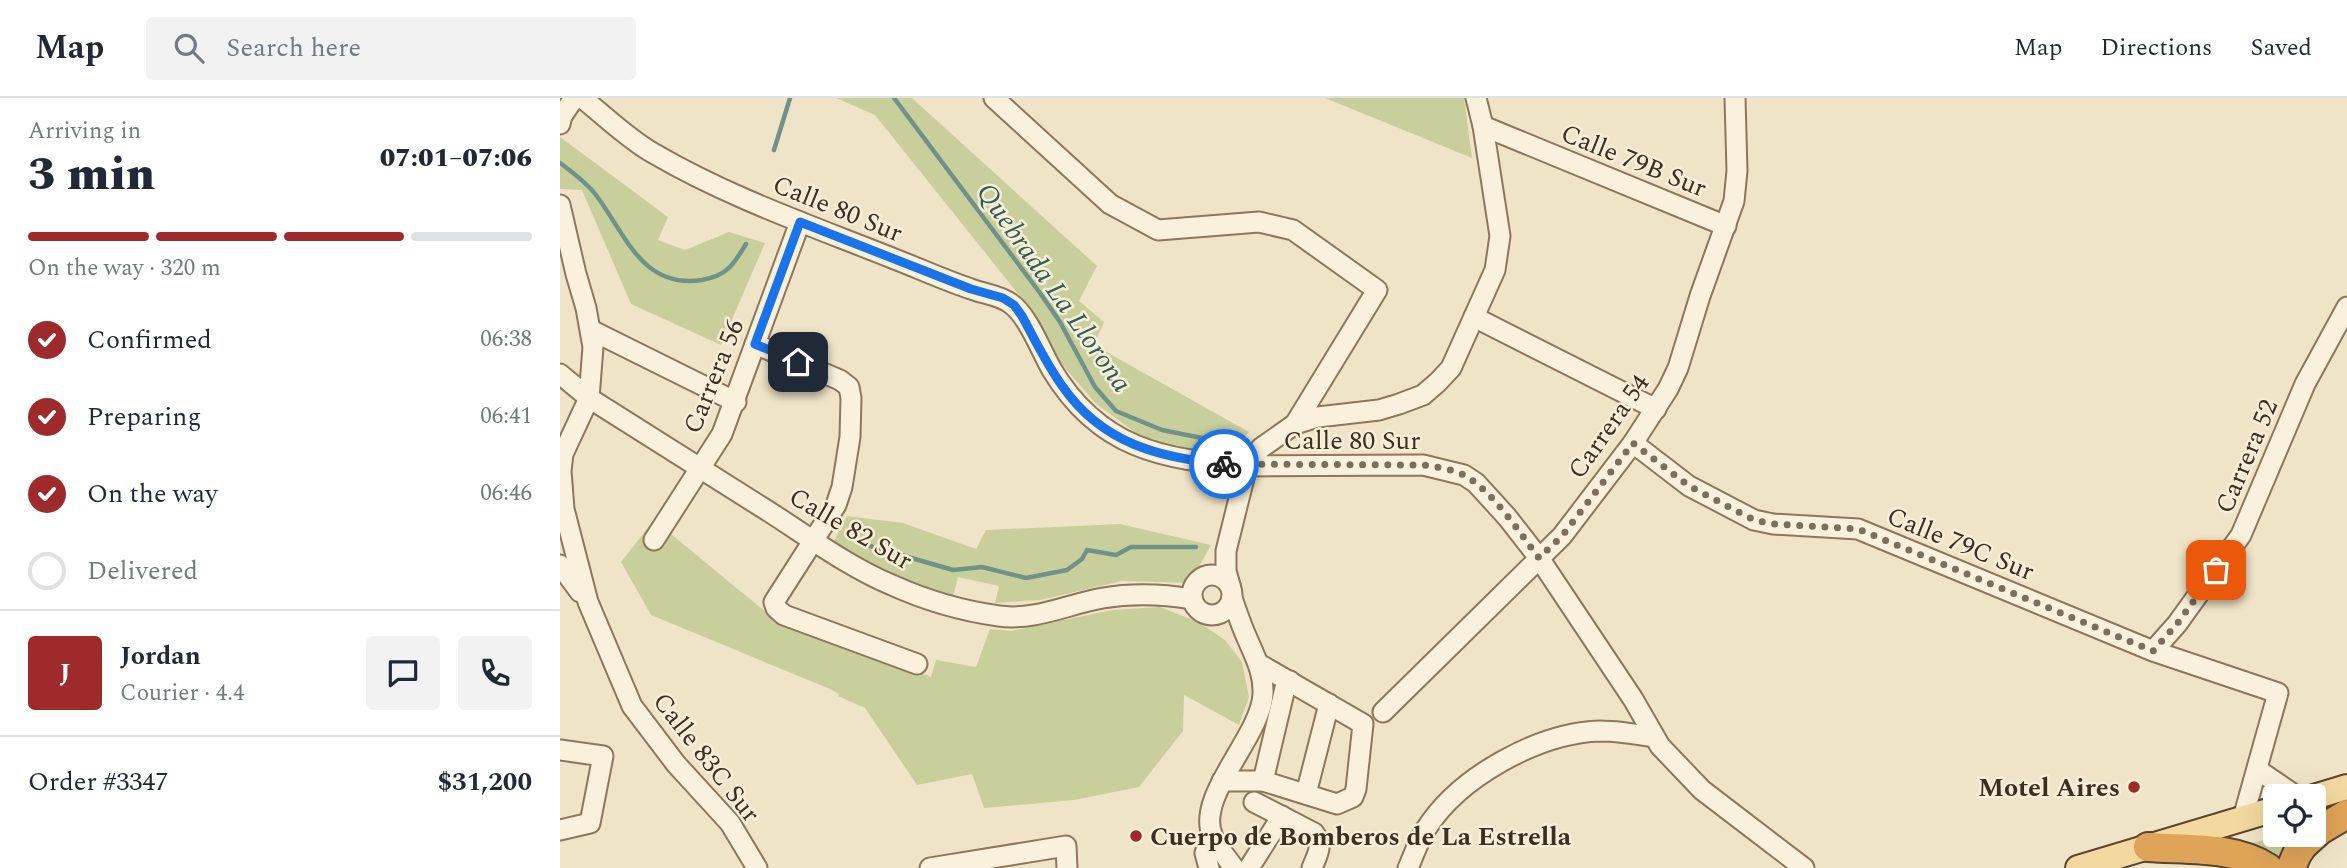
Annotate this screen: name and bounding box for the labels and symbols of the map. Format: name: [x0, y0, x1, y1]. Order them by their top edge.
street label: Calle 79B Sur: [1555, 114, 1713, 208]
street label: Calle 80 Sur: [767, 165, 909, 253]
water label: Quebrada La Llorona: [965, 174, 1142, 402]
street label: Carrera 56: [673, 313, 755, 440]
pin: [768, 332, 828, 392]
street label: Carrera 54: [1558, 366, 1660, 487]
street label: Carrera 52: [2205, 393, 2289, 520]
street label: Calle 80 Sur: [1283, 421, 1421, 461]
courier: [1189, 429, 1259, 499]
street label: Calle 82 Sur: [781, 477, 920, 580]
street label: Calle 79C Sur: [1881, 496, 2040, 592]
pin: [2186, 540, 2246, 600]
street label: Calle 83C Sur: [642, 684, 770, 831]
place label: Motel Aires: [1978, 768, 2120, 808]
marker: Motel Aires: [2126, 779, 2142, 795]
place label: Cuerpo de Bomberos de La Estrella: [1150, 817, 1572, 857]
marker: Cuerpo de Bomberos de La Estrella: [1128, 828, 1144, 844]

